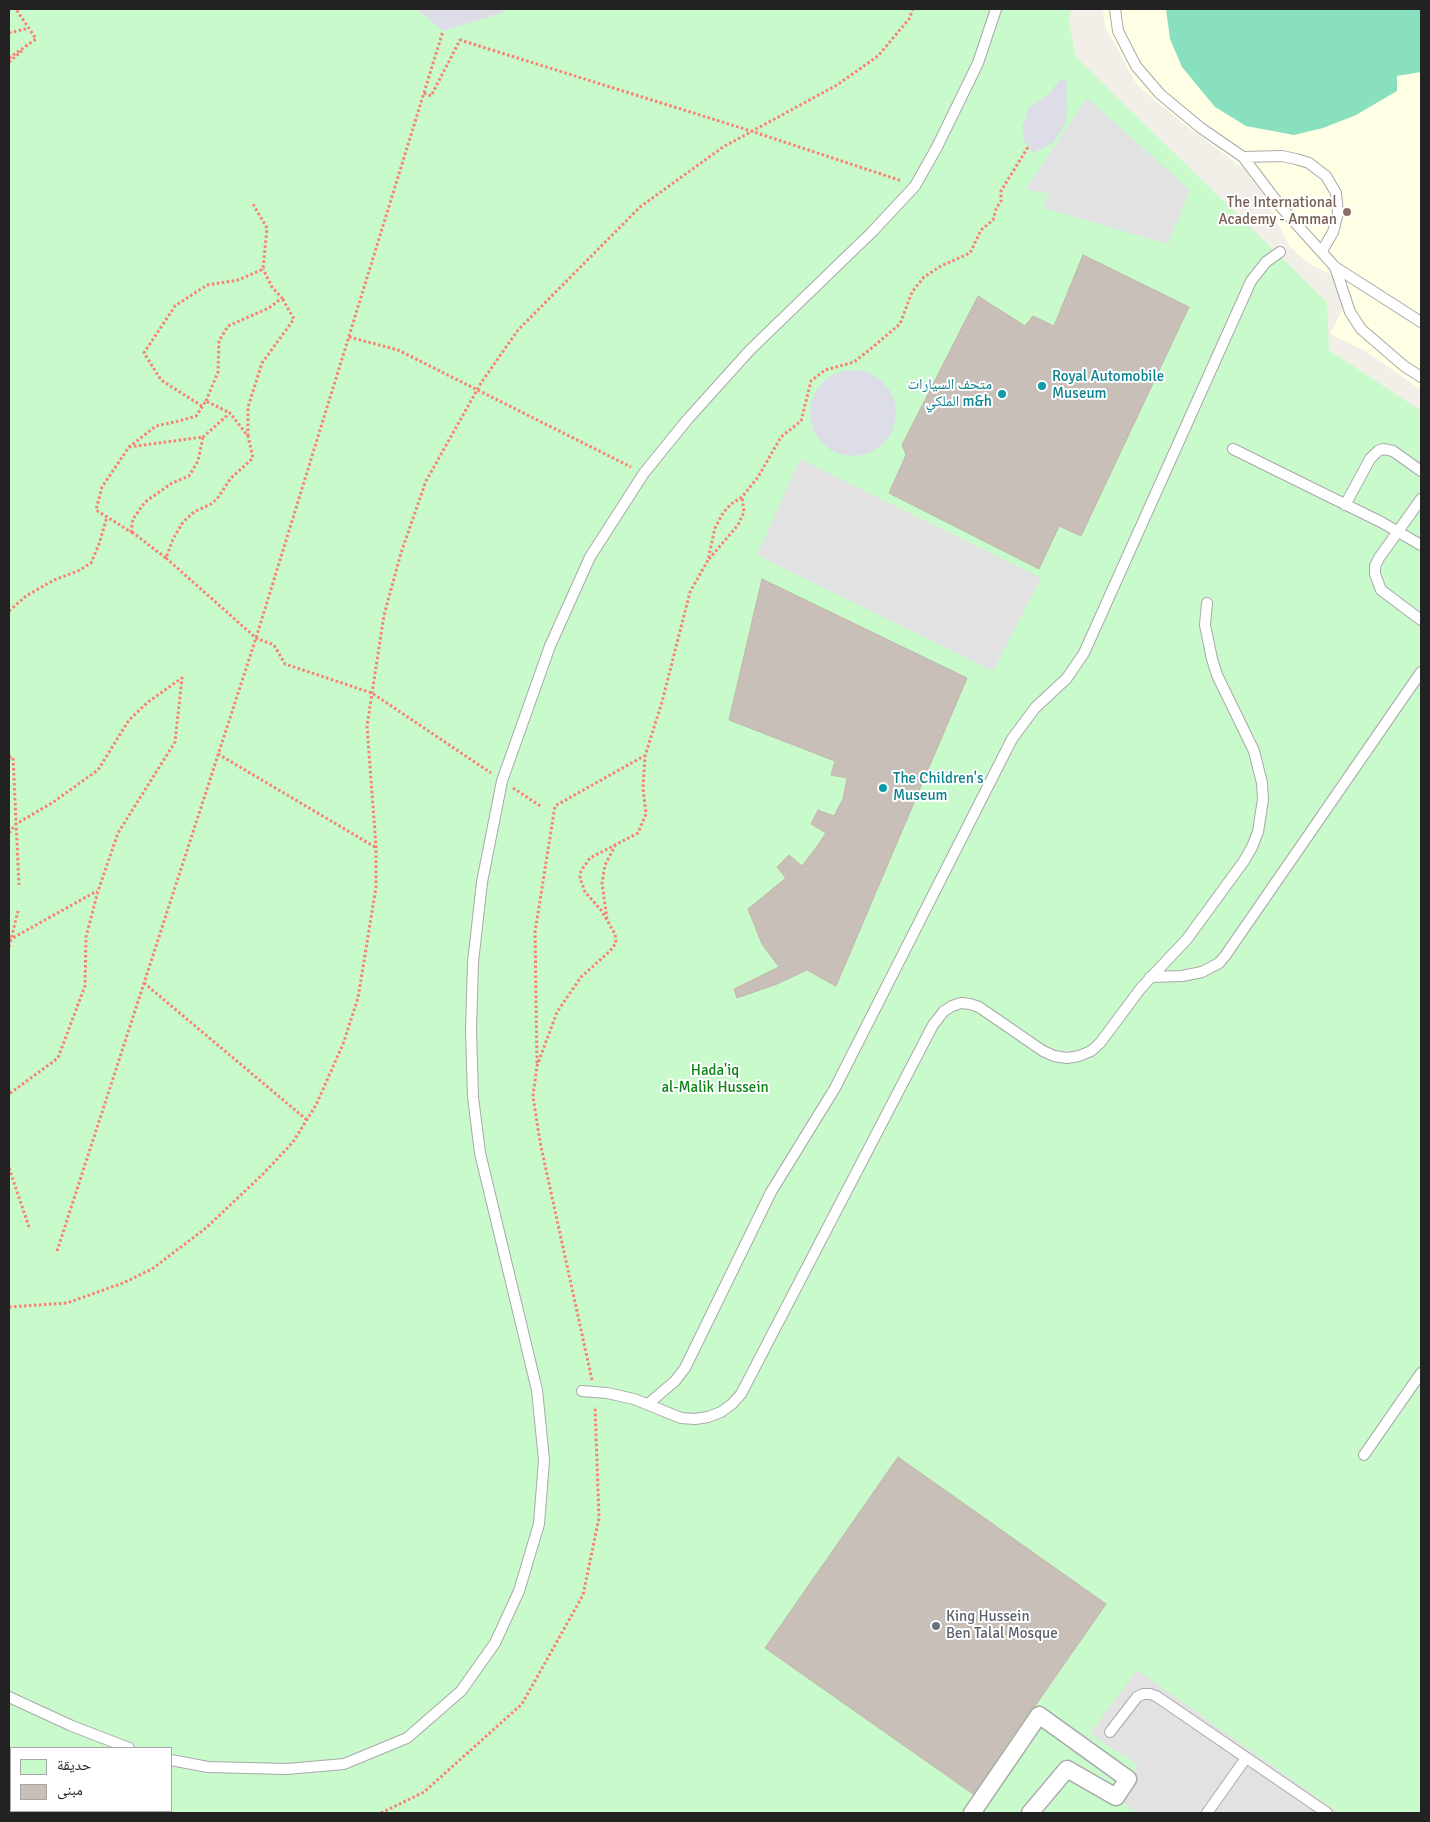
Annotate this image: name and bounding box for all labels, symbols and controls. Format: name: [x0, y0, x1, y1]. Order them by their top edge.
place label: The International Academy - Amman: [1218, 194, 1337, 229]
marker: The International Academy - Amman: [1341, 206, 1353, 218]
place label: Royal Automobile Museum: [1052, 368, 1164, 403]
place label: متحف السيارات الملكي m&h: [907, 376, 992, 411]
marker: Royal Automobile Museum: [1036, 380, 1048, 392]
marker: متحف السيارات الملكي m&h: [996, 388, 1008, 400]
place label: The Children's Museum: [893, 770, 983, 805]
marker: The Children's Museum: [877, 782, 889, 794]
park label: Hada'iq al-Malik Hussein: [661, 1062, 769, 1097]
place label: King Hussein Ben Talal Mosque: [946, 1608, 1058, 1643]
marker: King Hussein Ben Talal Mosque: [930, 1620, 942, 1632]
legend: [10, 1747, 172, 1812]
text: حديقة: [57, 1756, 91, 1774]
text: مبنى: [57, 1781, 83, 1799]

